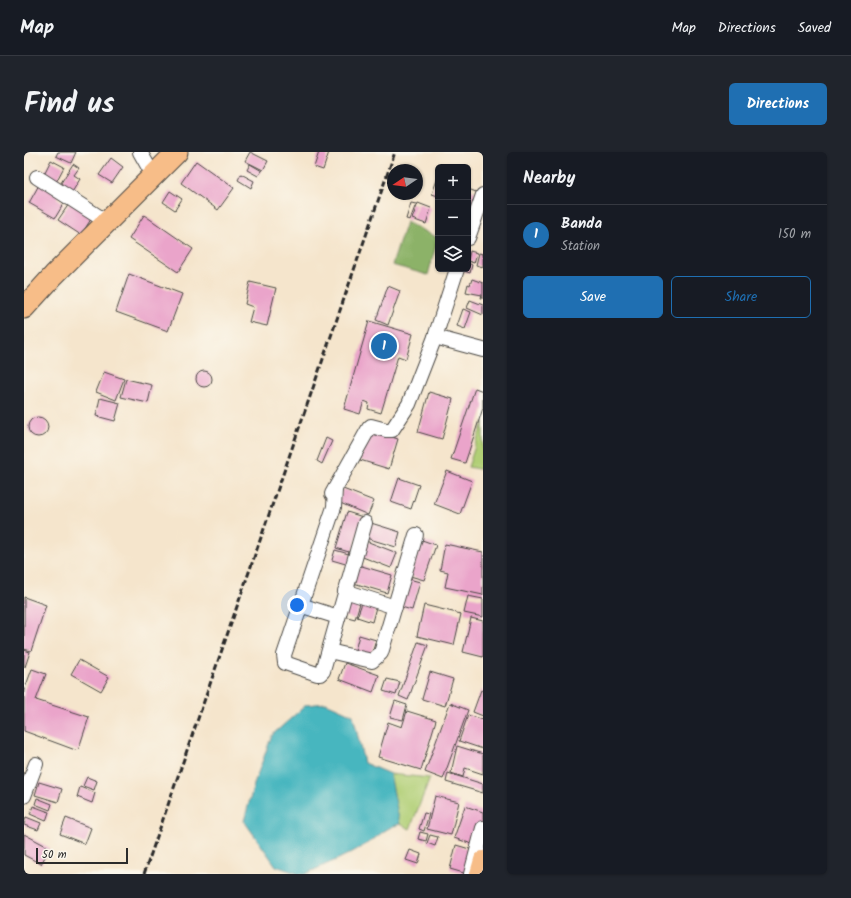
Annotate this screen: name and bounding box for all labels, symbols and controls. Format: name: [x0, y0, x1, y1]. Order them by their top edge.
text: Map: [20, 13, 54, 43]
text: Map: [671, 17, 696, 39]
text: Directions: [718, 17, 776, 39]
text: Saved: [798, 17, 831, 39]
text: Find us: [24, 82, 115, 127]
button: Directions: [729, 83, 827, 125]
north arrow: [387, 164, 423, 200]
map controls: [435, 164, 471, 272]
button: +: [435, 164, 471, 200]
text: Nearby: [523, 165, 575, 192]
button: −: [435, 200, 471, 236]
text: Banda: [561, 212, 602, 236]
text: 1: [534, 224, 538, 245]
text: 150 m: [778, 224, 811, 245]
button: layers: [435, 236, 471, 272]
text: Station: [561, 236, 600, 257]
button: Save: [523, 276, 663, 318]
button: Share: [671, 276, 811, 318]
pin: 1: [371, 331, 397, 361]
your location: [287, 595, 307, 615]
scale bar: [36, 846, 128, 865]
text: 50 m: [42, 846, 67, 864]

